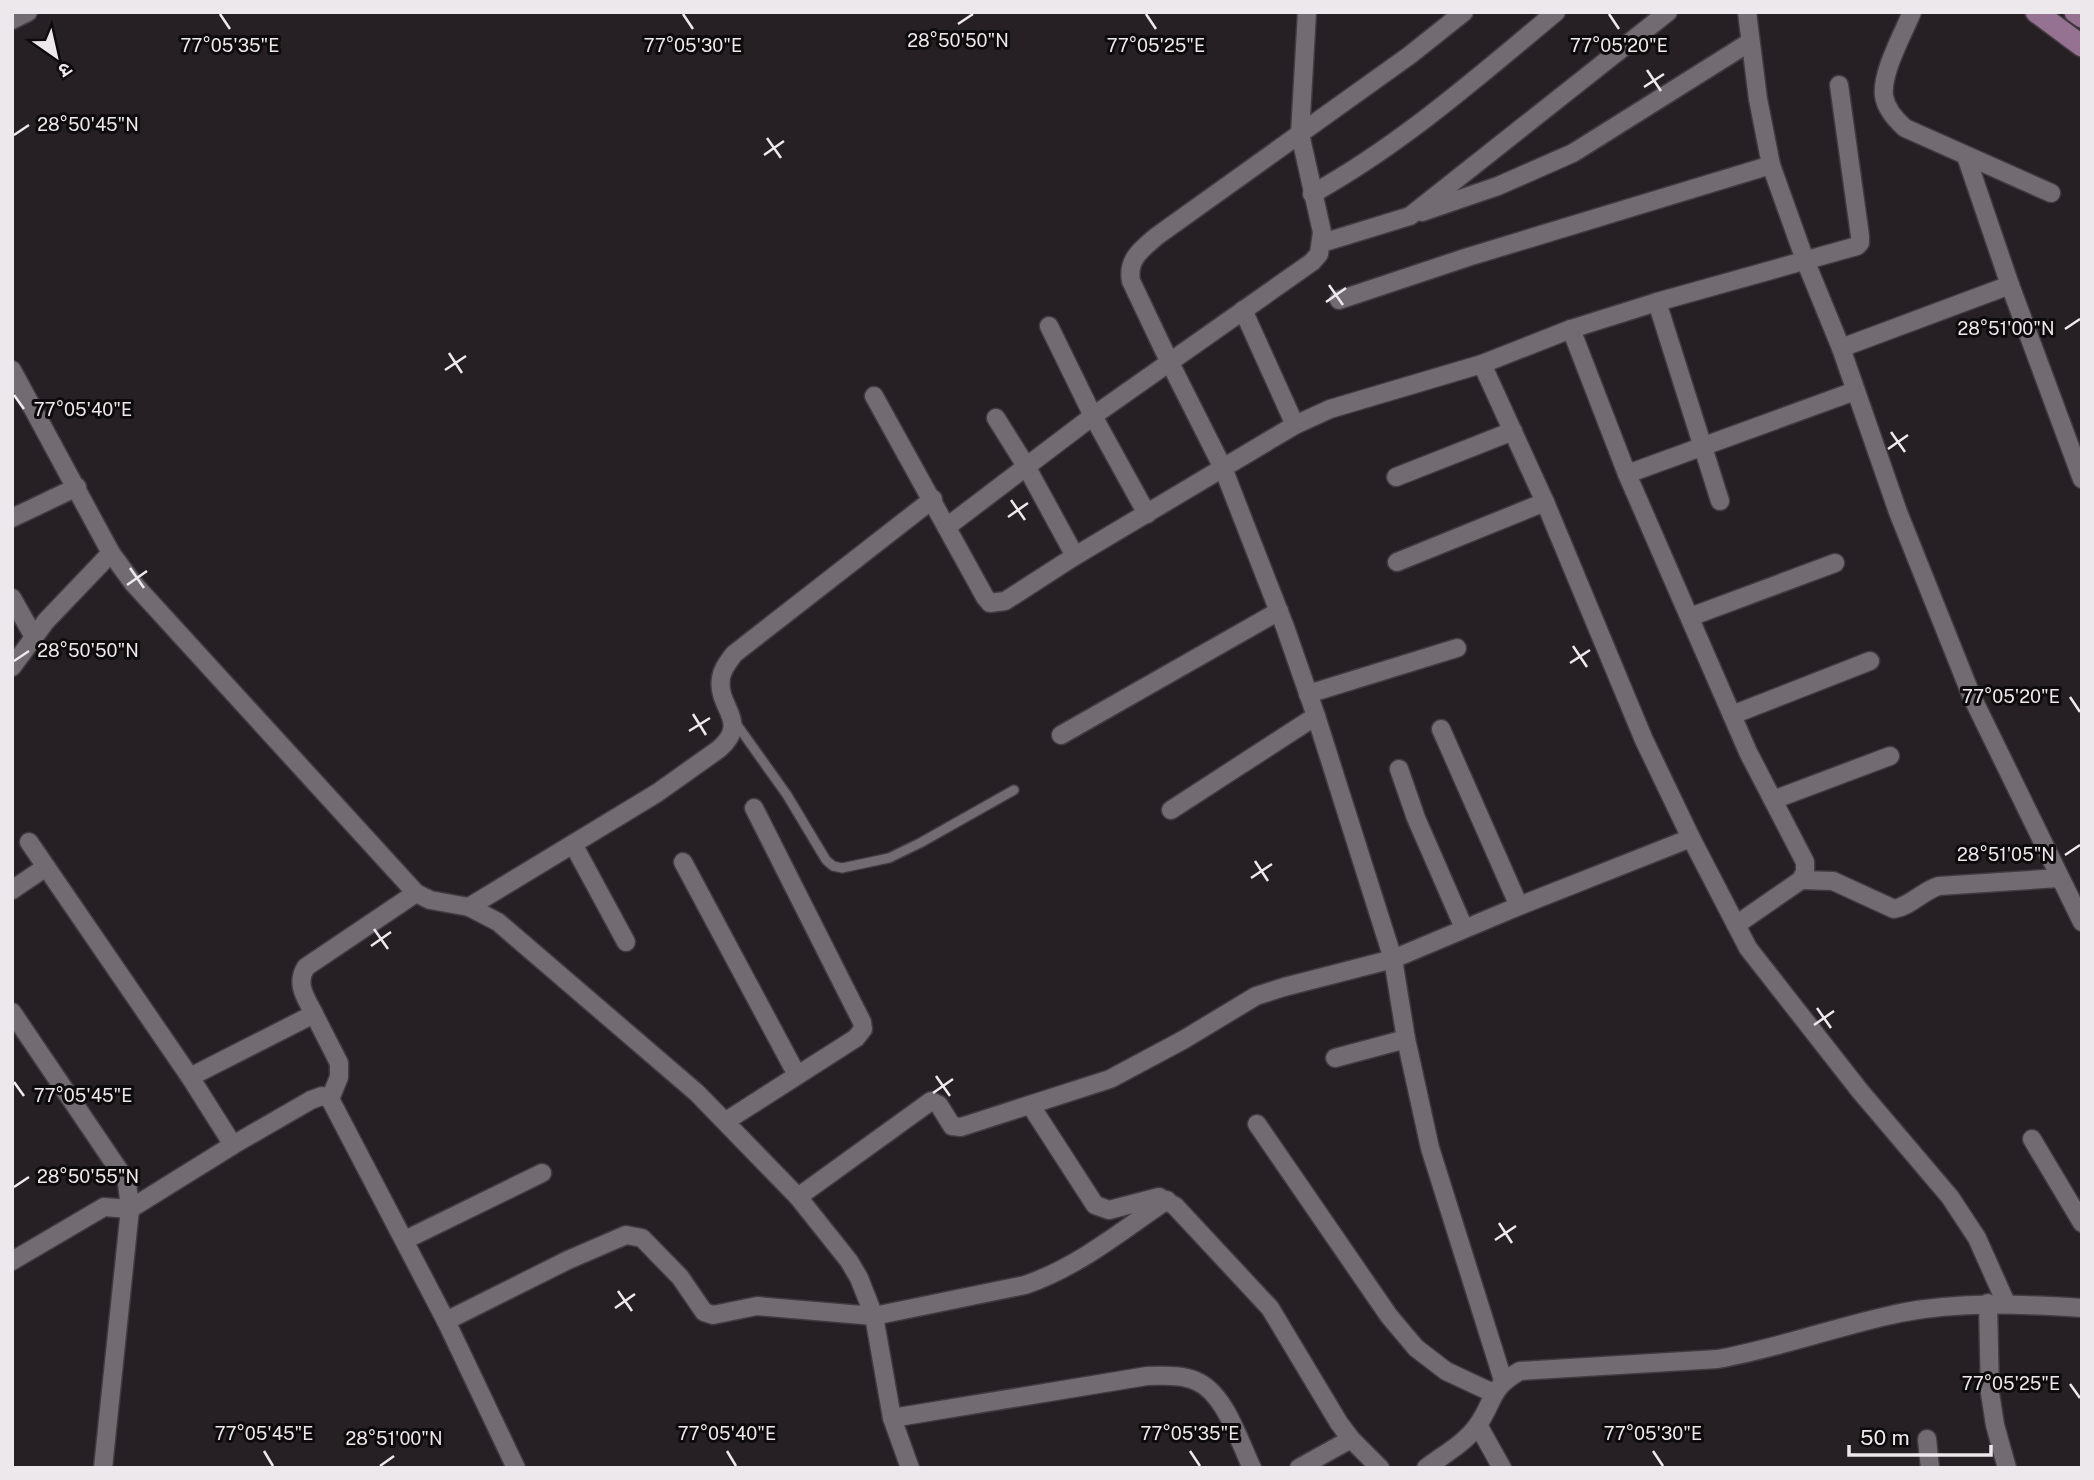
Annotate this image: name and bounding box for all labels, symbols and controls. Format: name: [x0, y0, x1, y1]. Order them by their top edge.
north arrow: [21, 21, 91, 91]
text: 28°50'50"N: [907, 30, 1009, 51]
text: 77°05'35"E: [181, 35, 279, 56]
text: 77°05'30"E: [644, 35, 742, 56]
text: 77°05'25"E: [1107, 35, 1205, 56]
text: 77°05'20"E: [1570, 35, 1668, 56]
text: उ: [54, 58, 76, 83]
text: 28°50'45"N: [37, 114, 139, 135]
text: 28°51'00"N: [1957, 318, 2055, 339]
text: 77°05'40"E: [34, 399, 132, 420]
text: 28°50'50"N: [37, 640, 139, 661]
text: 77°05'20"E: [1962, 686, 2060, 707]
text: 28°51'05"N: [1957, 844, 2055, 865]
text: 77°05'45"E: [34, 1085, 132, 1106]
text: 28°50'55"N: [37, 1166, 139, 1187]
text: 77°05'25"E: [1962, 1373, 2060, 1394]
scale bar: [1849, 1414, 1991, 1458]
text: 77°05'45"E: [215, 1423, 313, 1444]
text: 77°05'40"E: [678, 1423, 776, 1444]
text: 77°05'35"E: [1141, 1423, 1239, 1444]
text: 77°05'30"E: [1604, 1423, 1702, 1444]
text: 50 m: [1860, 1425, 1910, 1450]
text: 28°51'00"N: [345, 1428, 443, 1449]

